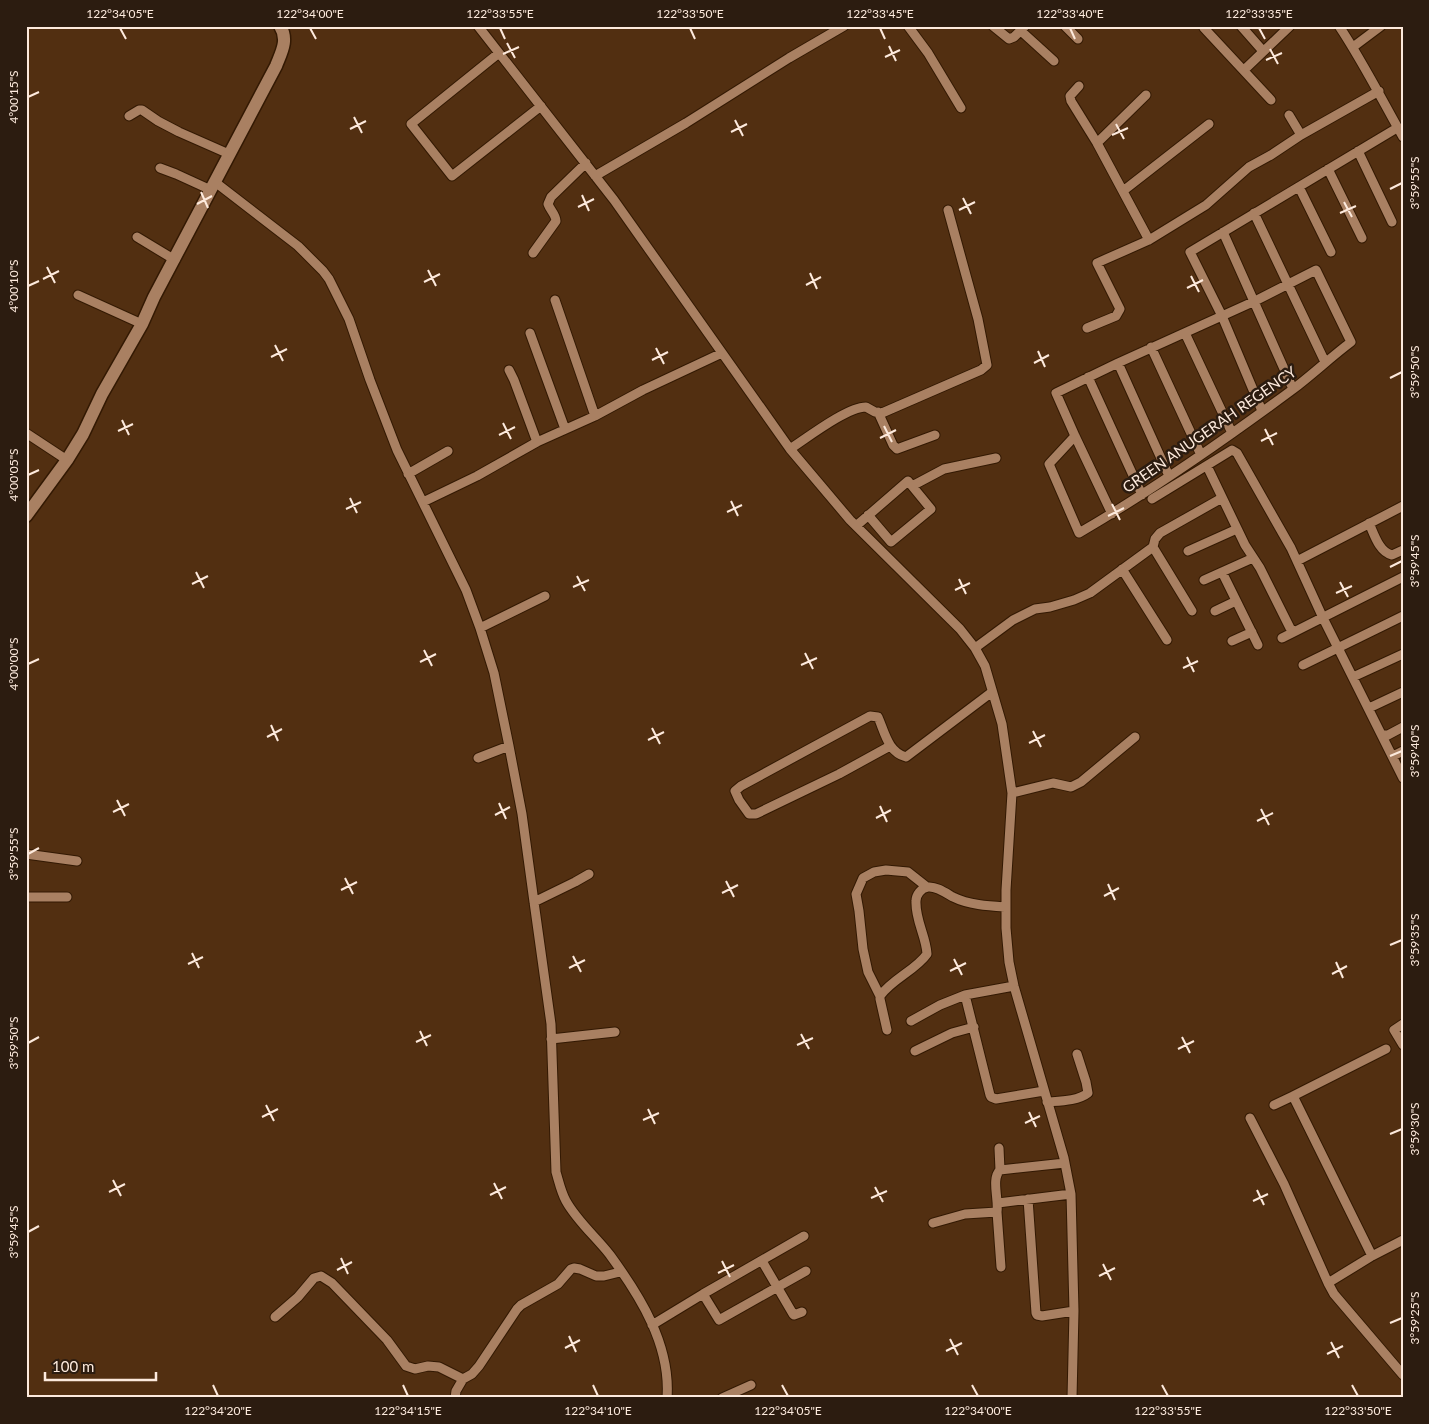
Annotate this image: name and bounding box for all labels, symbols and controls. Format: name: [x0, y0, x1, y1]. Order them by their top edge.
text: 122°34'05"E: [86, 6, 154, 21]
text: 122°34'00"E: [276, 6, 344, 21]
text: 122°33'55"E: [466, 6, 534, 21]
text: 122°33'50"E: [656, 6, 724, 21]
text: 122°33'45"E: [846, 6, 914, 21]
text: 122°33'40"E: [1036, 6, 1104, 21]
text: 122°33'35"E: [1225, 6, 1293, 21]
text: 4°00'15"S: [6, 70, 21, 124]
text: 3°59'55"S: [1407, 156, 1422, 210]
text: 4°00'10"S: [6, 259, 21, 313]
text: 3°59'50"S: [1407, 345, 1422, 399]
street label: GREEN ANUGERAH REGENCY: [1119, 362, 1300, 496]
text: 4°00'05"S: [6, 448, 21, 502]
text: 3°59'45"S: [1407, 534, 1422, 588]
text: 4°00'00"S: [6, 637, 21, 691]
text: 3°59'40"S: [1407, 724, 1422, 778]
text: 3°59'55"S: [6, 827, 21, 881]
text: 3°59'35"S: [1407, 913, 1422, 967]
text: 3°59'50"S: [6, 1016, 21, 1070]
text: 3°59'30"S: [1407, 1102, 1422, 1156]
text: 3°59'45"S: [6, 1205, 21, 1259]
text: 3°59'25"S: [1407, 1291, 1422, 1345]
scale bar: [45, 1349, 156, 1381]
text: 100 m: [52, 1357, 94, 1375]
text: 122°34'20"E: [184, 1403, 252, 1418]
text: 122°34'15"E: [374, 1403, 442, 1418]
text: 122°34'10"E: [564, 1403, 632, 1418]
text: 122°34'05"E: [754, 1403, 822, 1418]
text: 122°34'00"E: [944, 1403, 1012, 1418]
text: 122°33'55"E: [1134, 1403, 1202, 1418]
text: 122°33'50"E: [1324, 1403, 1392, 1418]

